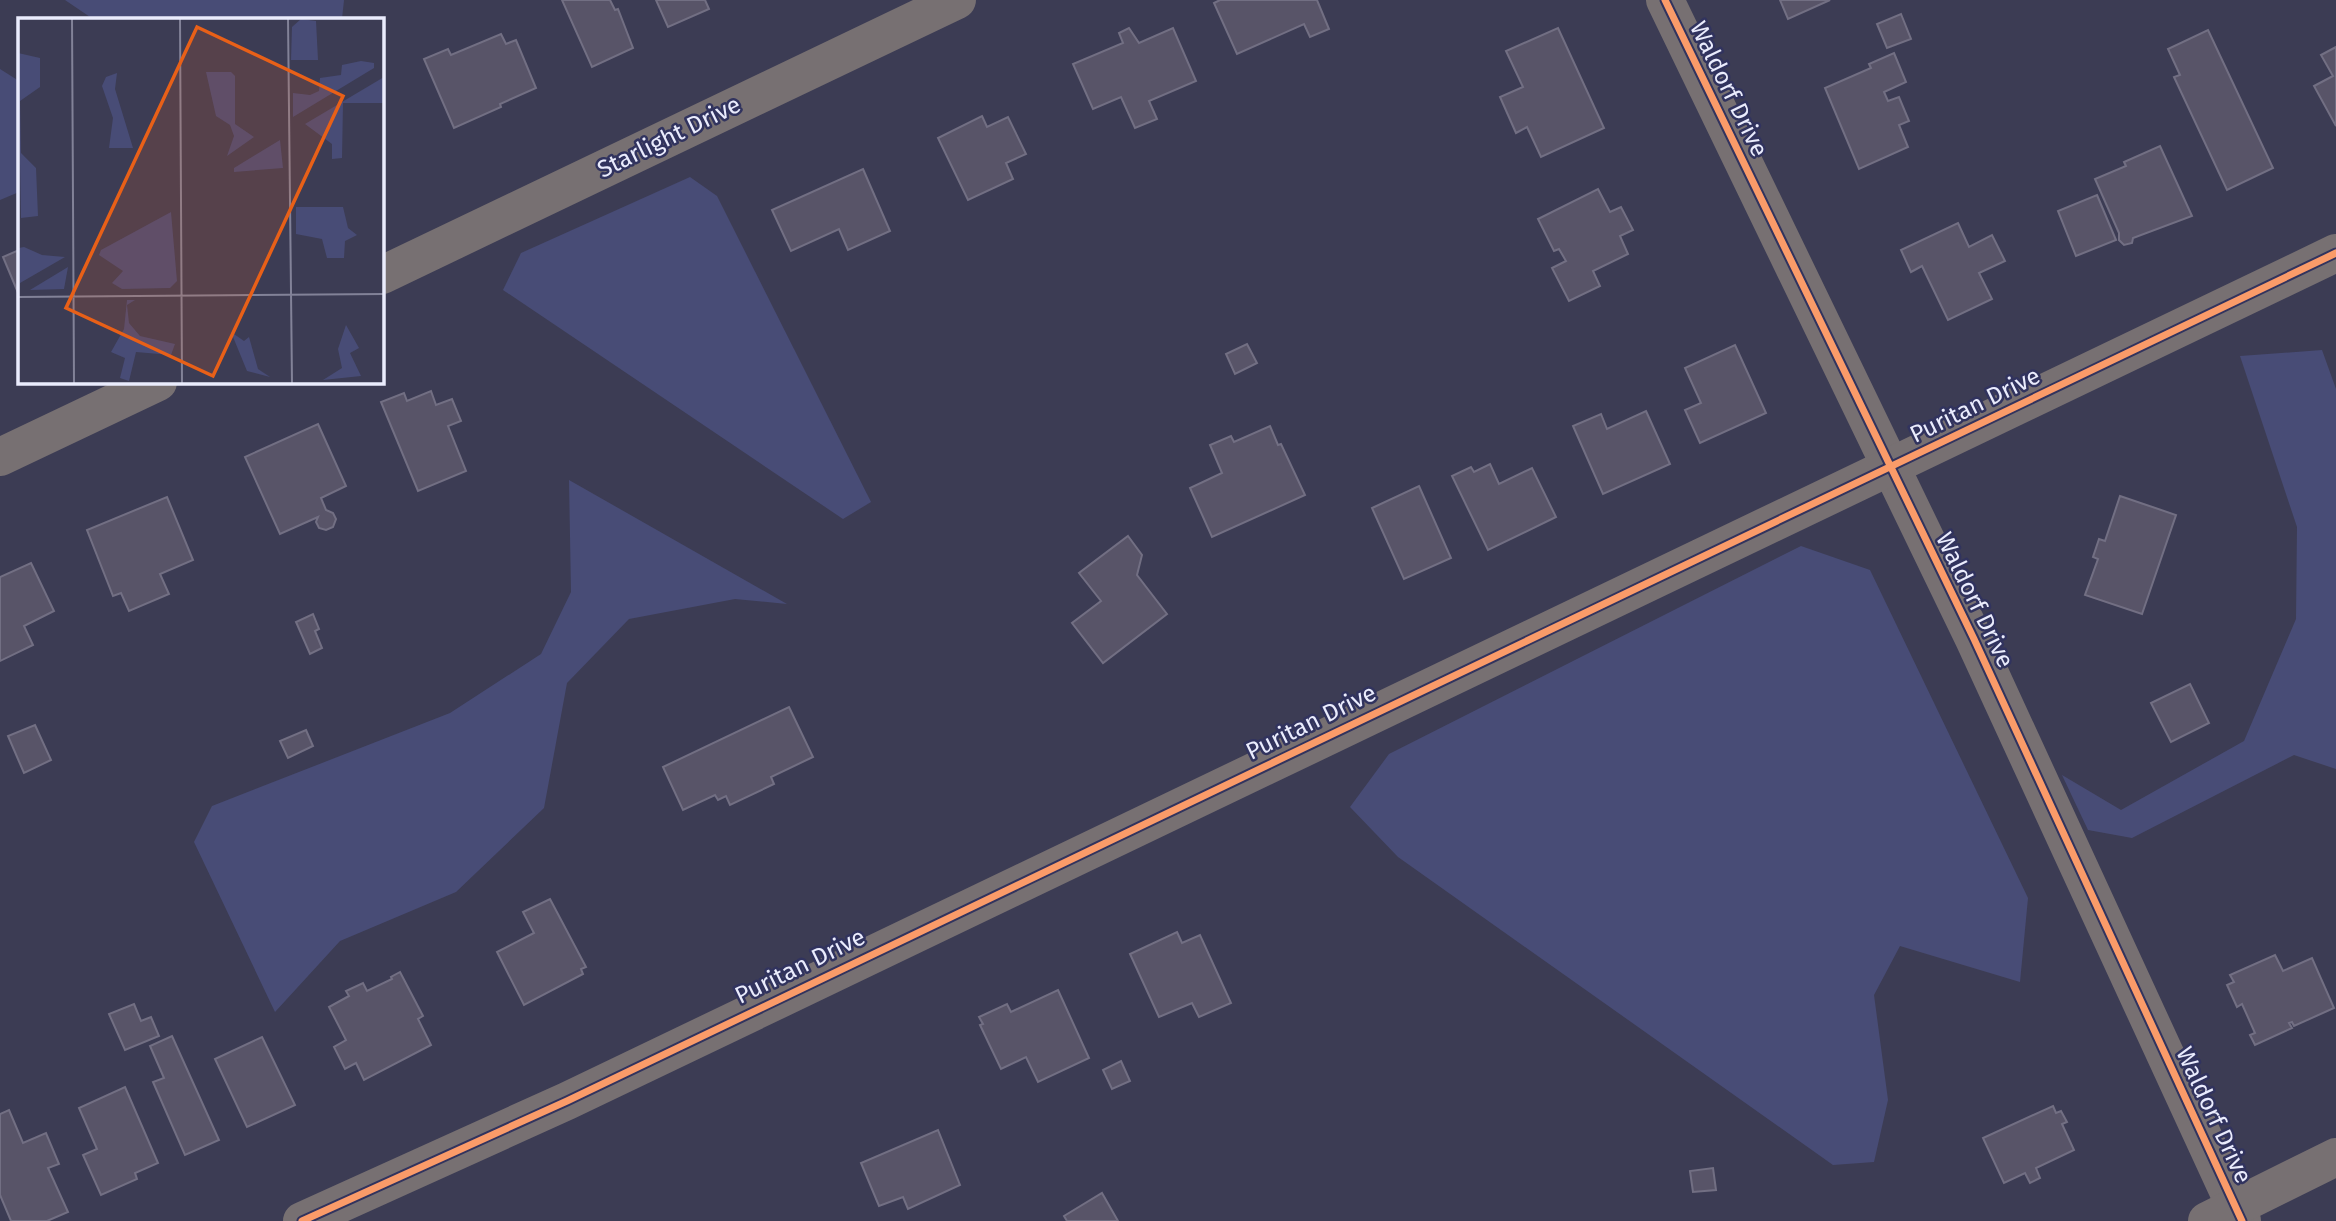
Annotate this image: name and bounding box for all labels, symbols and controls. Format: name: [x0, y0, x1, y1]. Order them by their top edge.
street label: Waldorf Drive: [1684, 17, 1774, 161]
inset map: [18, 18, 383, 383]
street label: Starlight Drive: [593, 90, 745, 184]
street label: Puritan Drive: [1905, 361, 2045, 449]
street label: Waldorf Drive: [1930, 528, 2020, 672]
street label: Puritan Drive: [1241, 678, 1381, 766]
street label: Puritan Drive: [730, 922, 870, 1010]
street label: Waldorf Drive: [2170, 1042, 2258, 1188]

